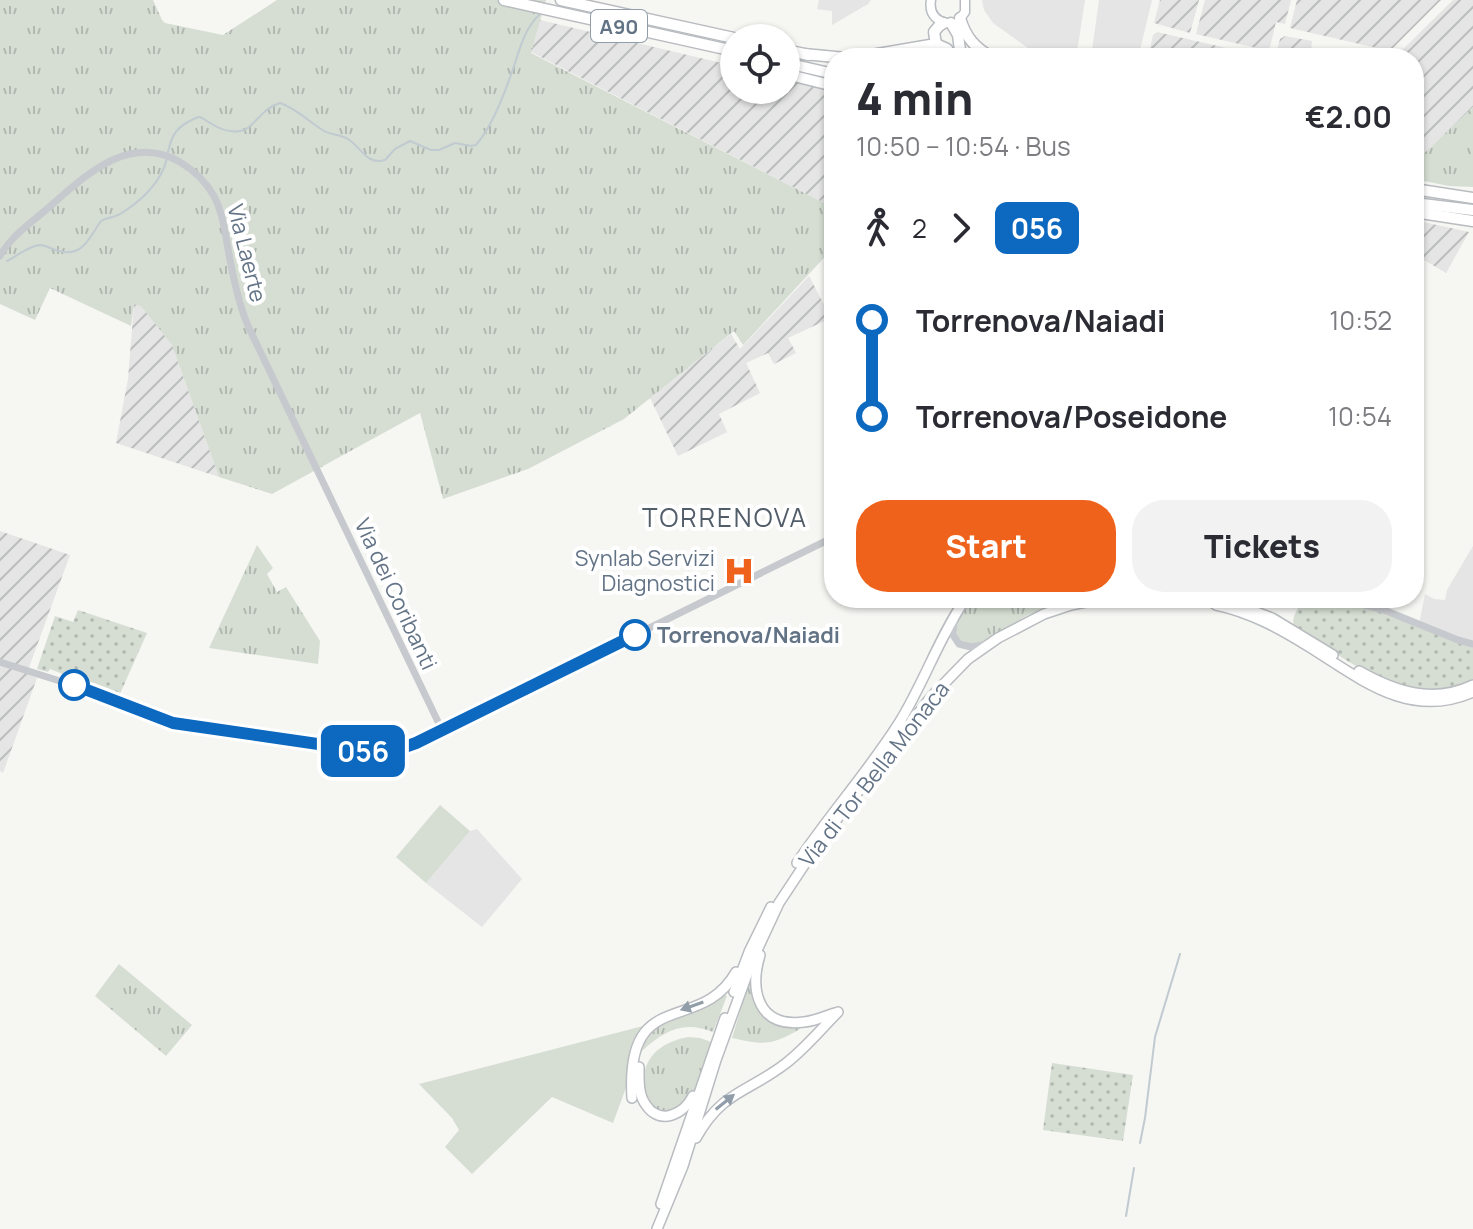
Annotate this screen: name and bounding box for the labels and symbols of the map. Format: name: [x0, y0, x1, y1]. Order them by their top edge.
road number: A90: [591, 10, 647, 42]
street label: Via Laerte: [220, 201, 274, 305]
district label: TORRENOVA: [642, 499, 808, 535]
street label: Via dei Coribanti: [348, 513, 444, 675]
place label: Synlab Servizi Diagnostici: [575, 543, 715, 598]
hospital icon: Synlab Servizi Diagnostici: [722, 554, 756, 588]
marker: Torrenova/Naiadi: [620, 620, 650, 650]
place label: Torrenova/Naiadi: [657, 620, 840, 650]
unlabelled marker: [59, 670, 89, 700]
street label: Via di Tor Bella Monaca: [792, 675, 956, 873]
line badge: 056: [317, 725, 409, 777]
one-way arrow: [680, 1001, 704, 1013]
one-way arrow: [715, 1094, 735, 1111]

